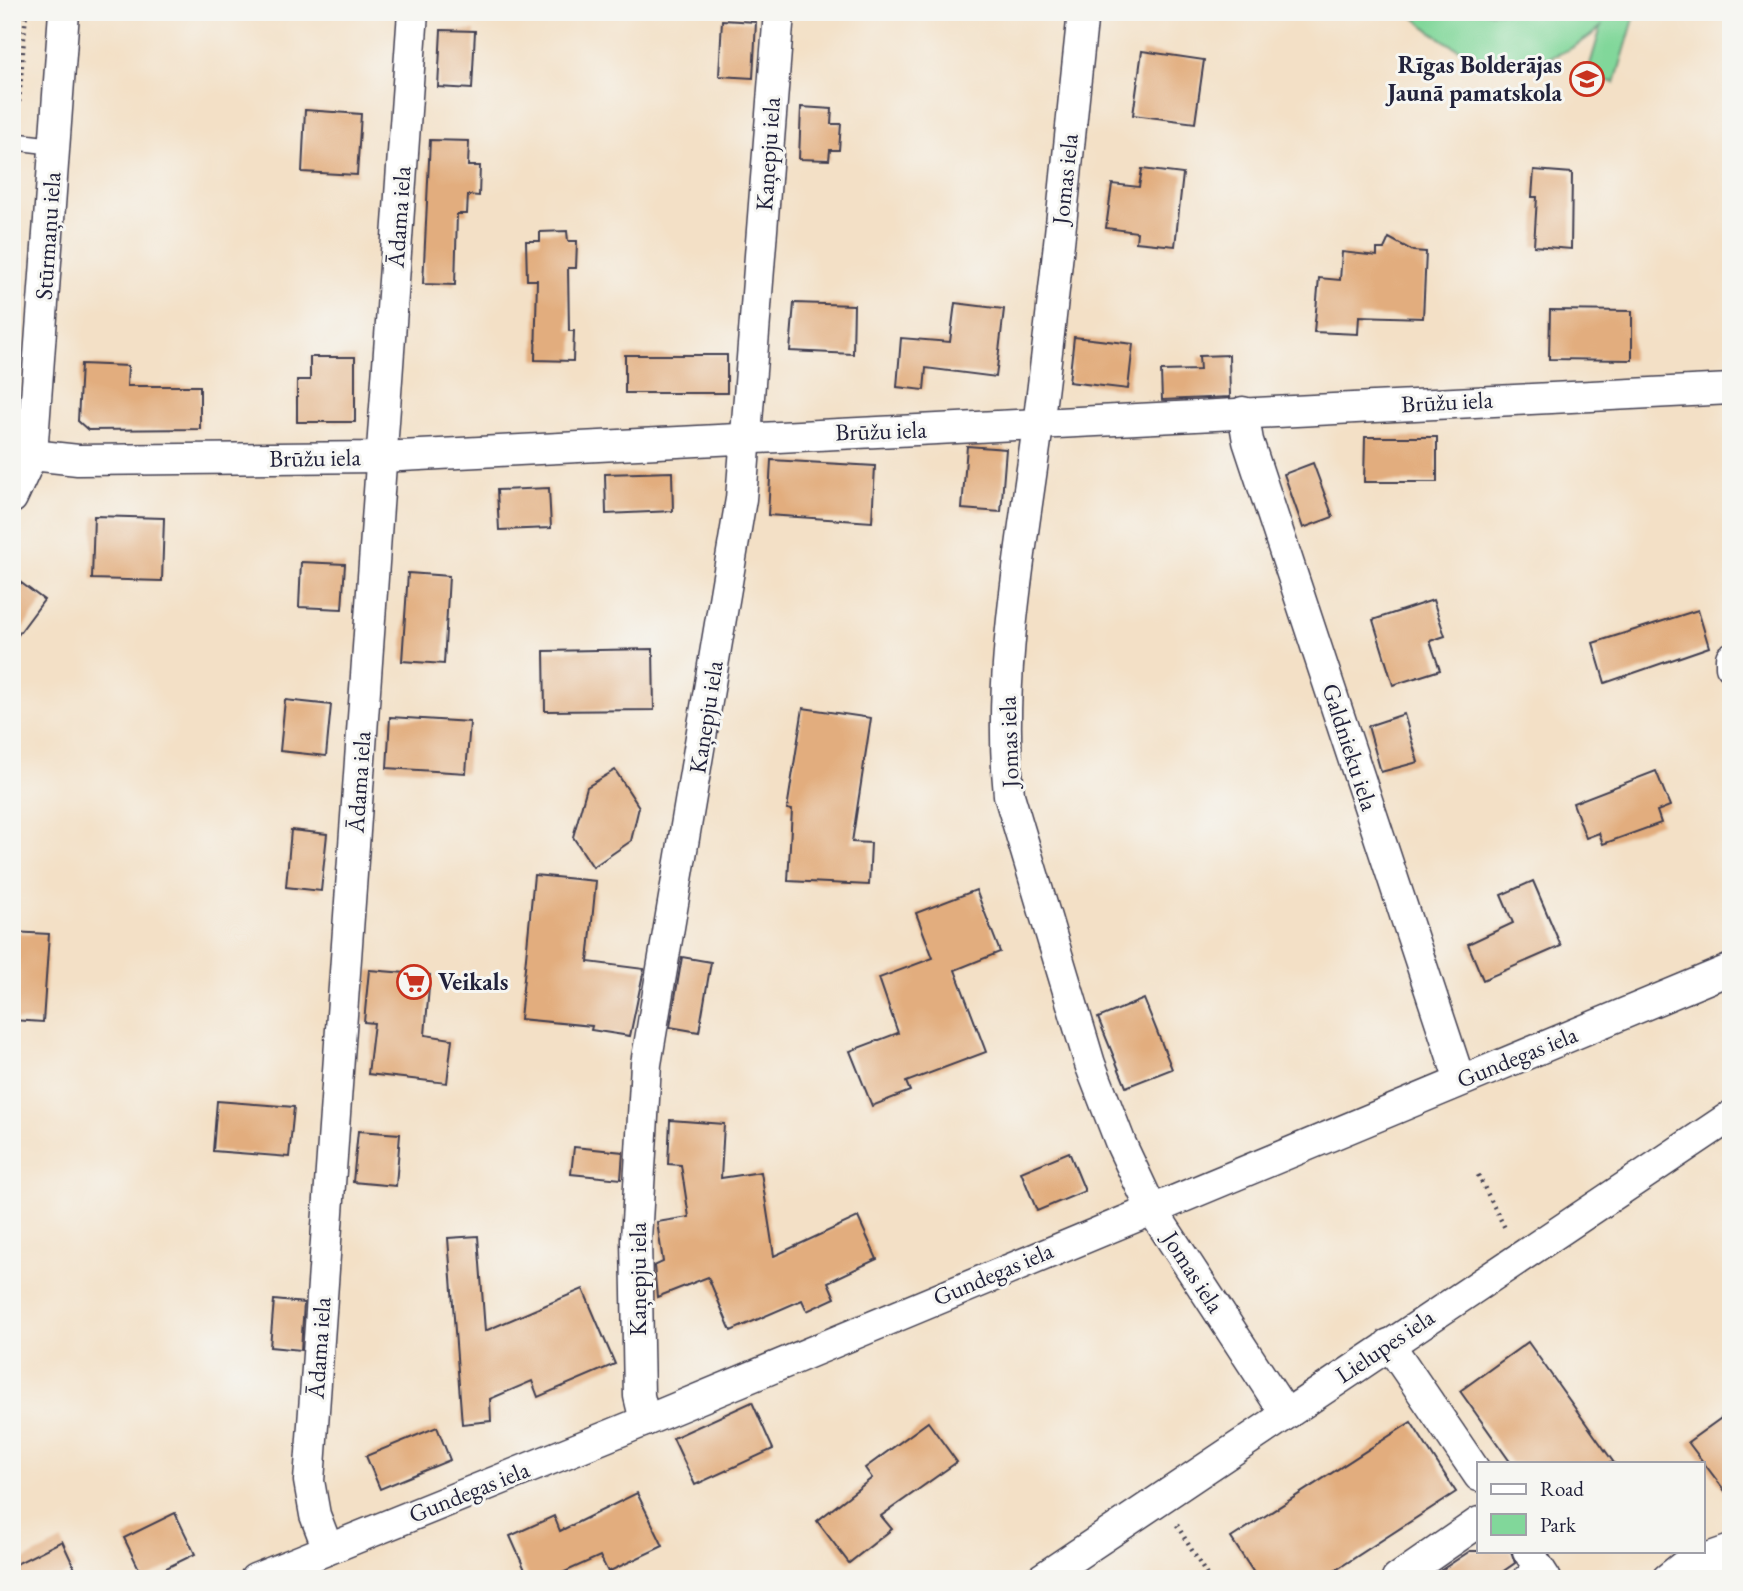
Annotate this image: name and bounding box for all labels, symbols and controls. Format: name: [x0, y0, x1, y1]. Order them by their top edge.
place label: Rīgas Bolderājas Jaunā pamatskola: [1385, 49, 1562, 108]
school or university icon: Rīgas Bolderājas Jaunā pamatskola: [1568, 60, 1606, 98]
street label: Kaņepju iela: [748, 96, 787, 212]
street label: Jomas iela: [1044, 131, 1085, 228]
street label: Ādama iela: [379, 165, 418, 270]
street label: Stūrmaņu iela: [28, 170, 67, 301]
street label: Brūžu iela: [1400, 384, 1494, 419]
street label: Brūžu iela: [835, 413, 928, 448]
street label: Brūžu iela: [269, 441, 362, 474]
street label: Kaņepju iela: [681, 658, 730, 776]
street label: Galdnieku iela: [1315, 679, 1386, 815]
street label: Jomas iela: [991, 695, 1026, 790]
street label: Ādama iela: [339, 730, 378, 835]
supermarket icon: Veikals: [395, 963, 433, 1001]
place label: Veikals: [438, 966, 508, 997]
street label: Gundegas iela: [1452, 1018, 1582, 1095]
street label: Kaņepju iela: [622, 1222, 653, 1336]
street label: Jomas iela: [1154, 1223, 1232, 1319]
street label: Gundegas iela: [928, 1234, 1058, 1313]
street label: Ādama iela: [299, 1296, 338, 1401]
street label: Lielupes iela: [1329, 1301, 1440, 1390]
street label: Gundegas iela: [404, 1453, 534, 1530]
legend: [1477, 1462, 1704, 1552]
text: Road: [1540, 1475, 1584, 1502]
text: Park: [1540, 1511, 1577, 1538]

